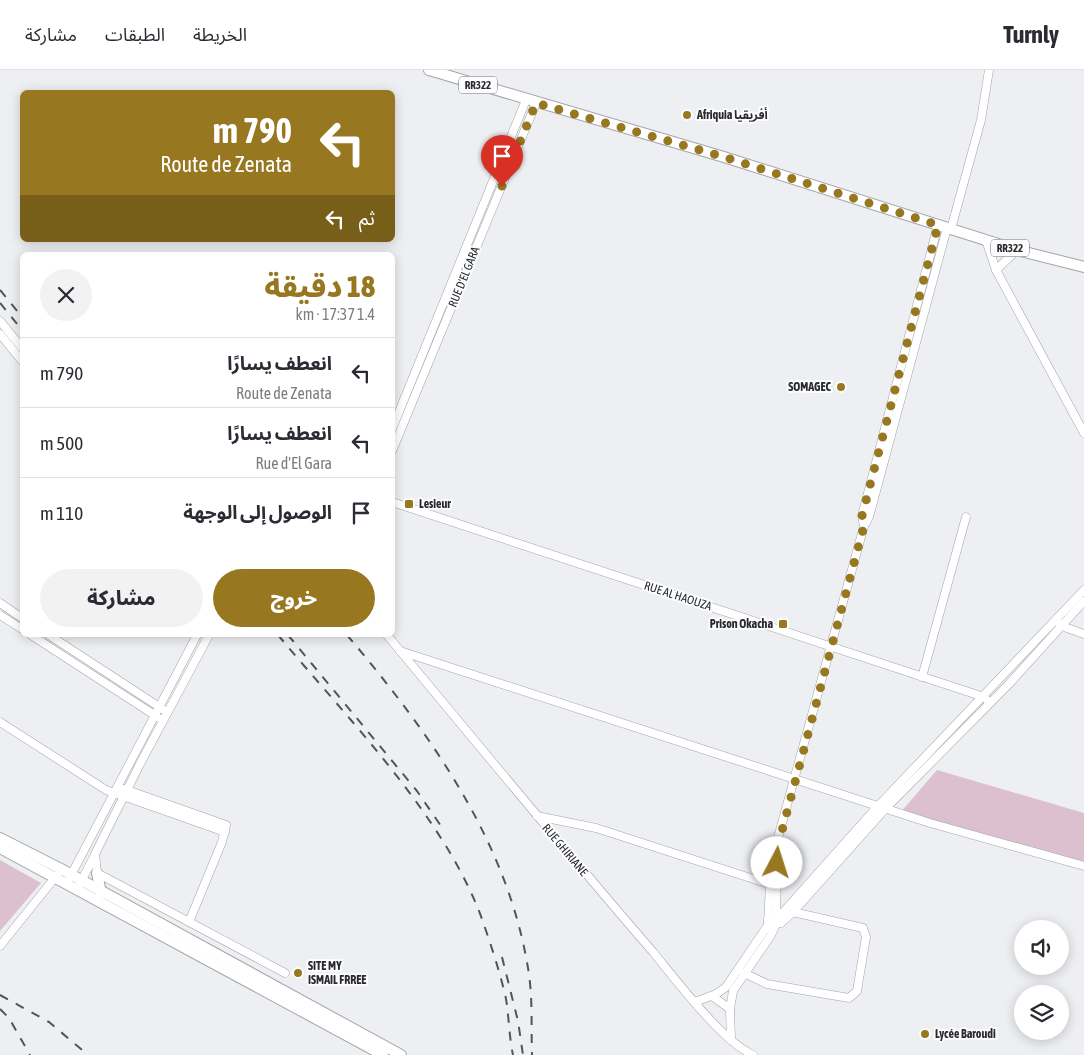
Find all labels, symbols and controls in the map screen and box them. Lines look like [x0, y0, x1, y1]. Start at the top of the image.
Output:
text: Turnly [1003, 21, 1059, 48]
text: مشاركة [25, 24, 77, 45]
text: الطبقات [105, 24, 165, 45]
text: الخريطة [193, 24, 247, 45]
road number: RR322 [459, 76, 497, 94]
place label: Afriquia أفريقيا [696, 107, 768, 122]
marker: Afriquia أفريقيا [681, 109, 693, 121]
text: 790 m [213, 110, 292, 150]
icon: left [310, 110, 375, 175]
pin [481, 135, 523, 186]
icon: arrive [488, 142, 516, 170]
text: Route de Zenata [160, 151, 292, 177]
icon: left [321, 205, 349, 233]
text: ثم [359, 207, 375, 229]
road number: RR322 [991, 240, 1029, 257]
street label: RUE D'EL GARA [446, 245, 483, 309]
button: close [40, 269, 92, 321]
text: 18 دقيقة [264, 269, 375, 303]
text: 1.4 km · 17:37 [296, 305, 375, 323]
text: انعطف يسارًا [227, 352, 332, 374]
icon: left [347, 359, 375, 387]
text: 790 m [40, 362, 83, 384]
place label: SOMAGEC [788, 380, 832, 394]
marker: SOMAGEC [835, 381, 847, 393]
text: Route de Zenata [236, 384, 332, 402]
text: انعطف يسارًا [227, 422, 332, 444]
icon: left [347, 429, 375, 457]
text: 500 m [40, 432, 83, 454]
text: Rue d'El Gara [256, 454, 332, 472]
place label: Lesieur [419, 497, 451, 511]
marker: Lesieur [403, 498, 415, 510]
icon: arrive [347, 499, 375, 527]
text: الوصول إلى الوجهة [183, 501, 332, 523]
text: 110 m [40, 502, 83, 524]
button: مشاركة [40, 569, 203, 627]
button: خروج [213, 569, 375, 627]
street label: RUE AL HAOUZA [642, 578, 714, 614]
place label: Prison Okacha [710, 617, 773, 631]
marker: Prison Okacha [777, 618, 789, 630]
street label: RUE GHIRIANE [539, 821, 591, 879]
position arrow [750, 836, 802, 888]
map controls [1014, 920, 1069, 1040]
button: sound [1014, 920, 1069, 975]
place label: SITE MY ISMAIL FRREE [308, 959, 366, 987]
marker: SITE MY ISMAIL FRREE [292, 967, 304, 979]
button: layers [1014, 985, 1069, 1040]
place label: Lycée Baroudi [935, 1027, 996, 1041]
marker: Lycée Baroudi [919, 1028, 931, 1040]

